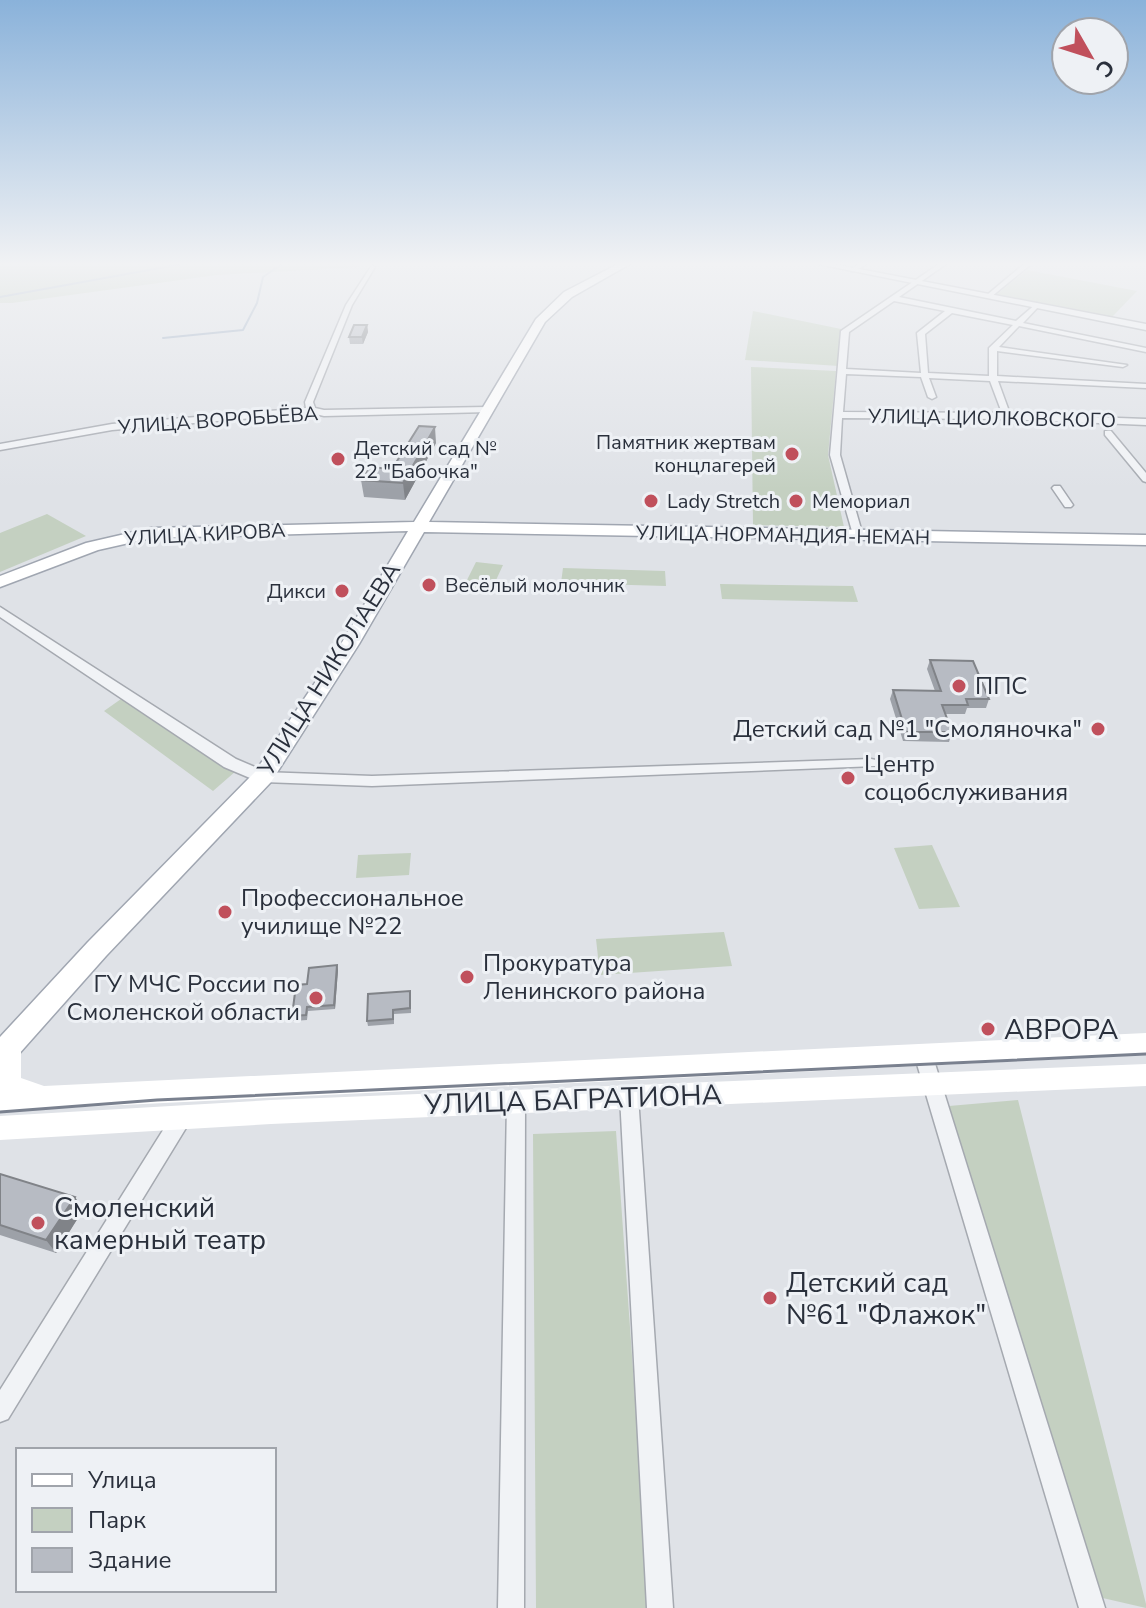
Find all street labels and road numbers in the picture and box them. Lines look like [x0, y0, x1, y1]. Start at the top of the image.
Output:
street label: УЛИЦА ВОРОБЬЁВА [116, 400, 319, 441]
street label: УЛИЦА ЦИОЛКОВСКОГО [867, 403, 1116, 434]
street label: УЛИЦА КИРОВА [123, 517, 287, 552]
street label: УЛИЦА НОРМАНДИЯ-НЕМАН [635, 519, 930, 552]
street label: УЛИЦА НИКОЛАЕВА [250, 556, 408, 783]
street label: УЛИЦА БАГРАТИОНА [423, 1076, 723, 1124]

